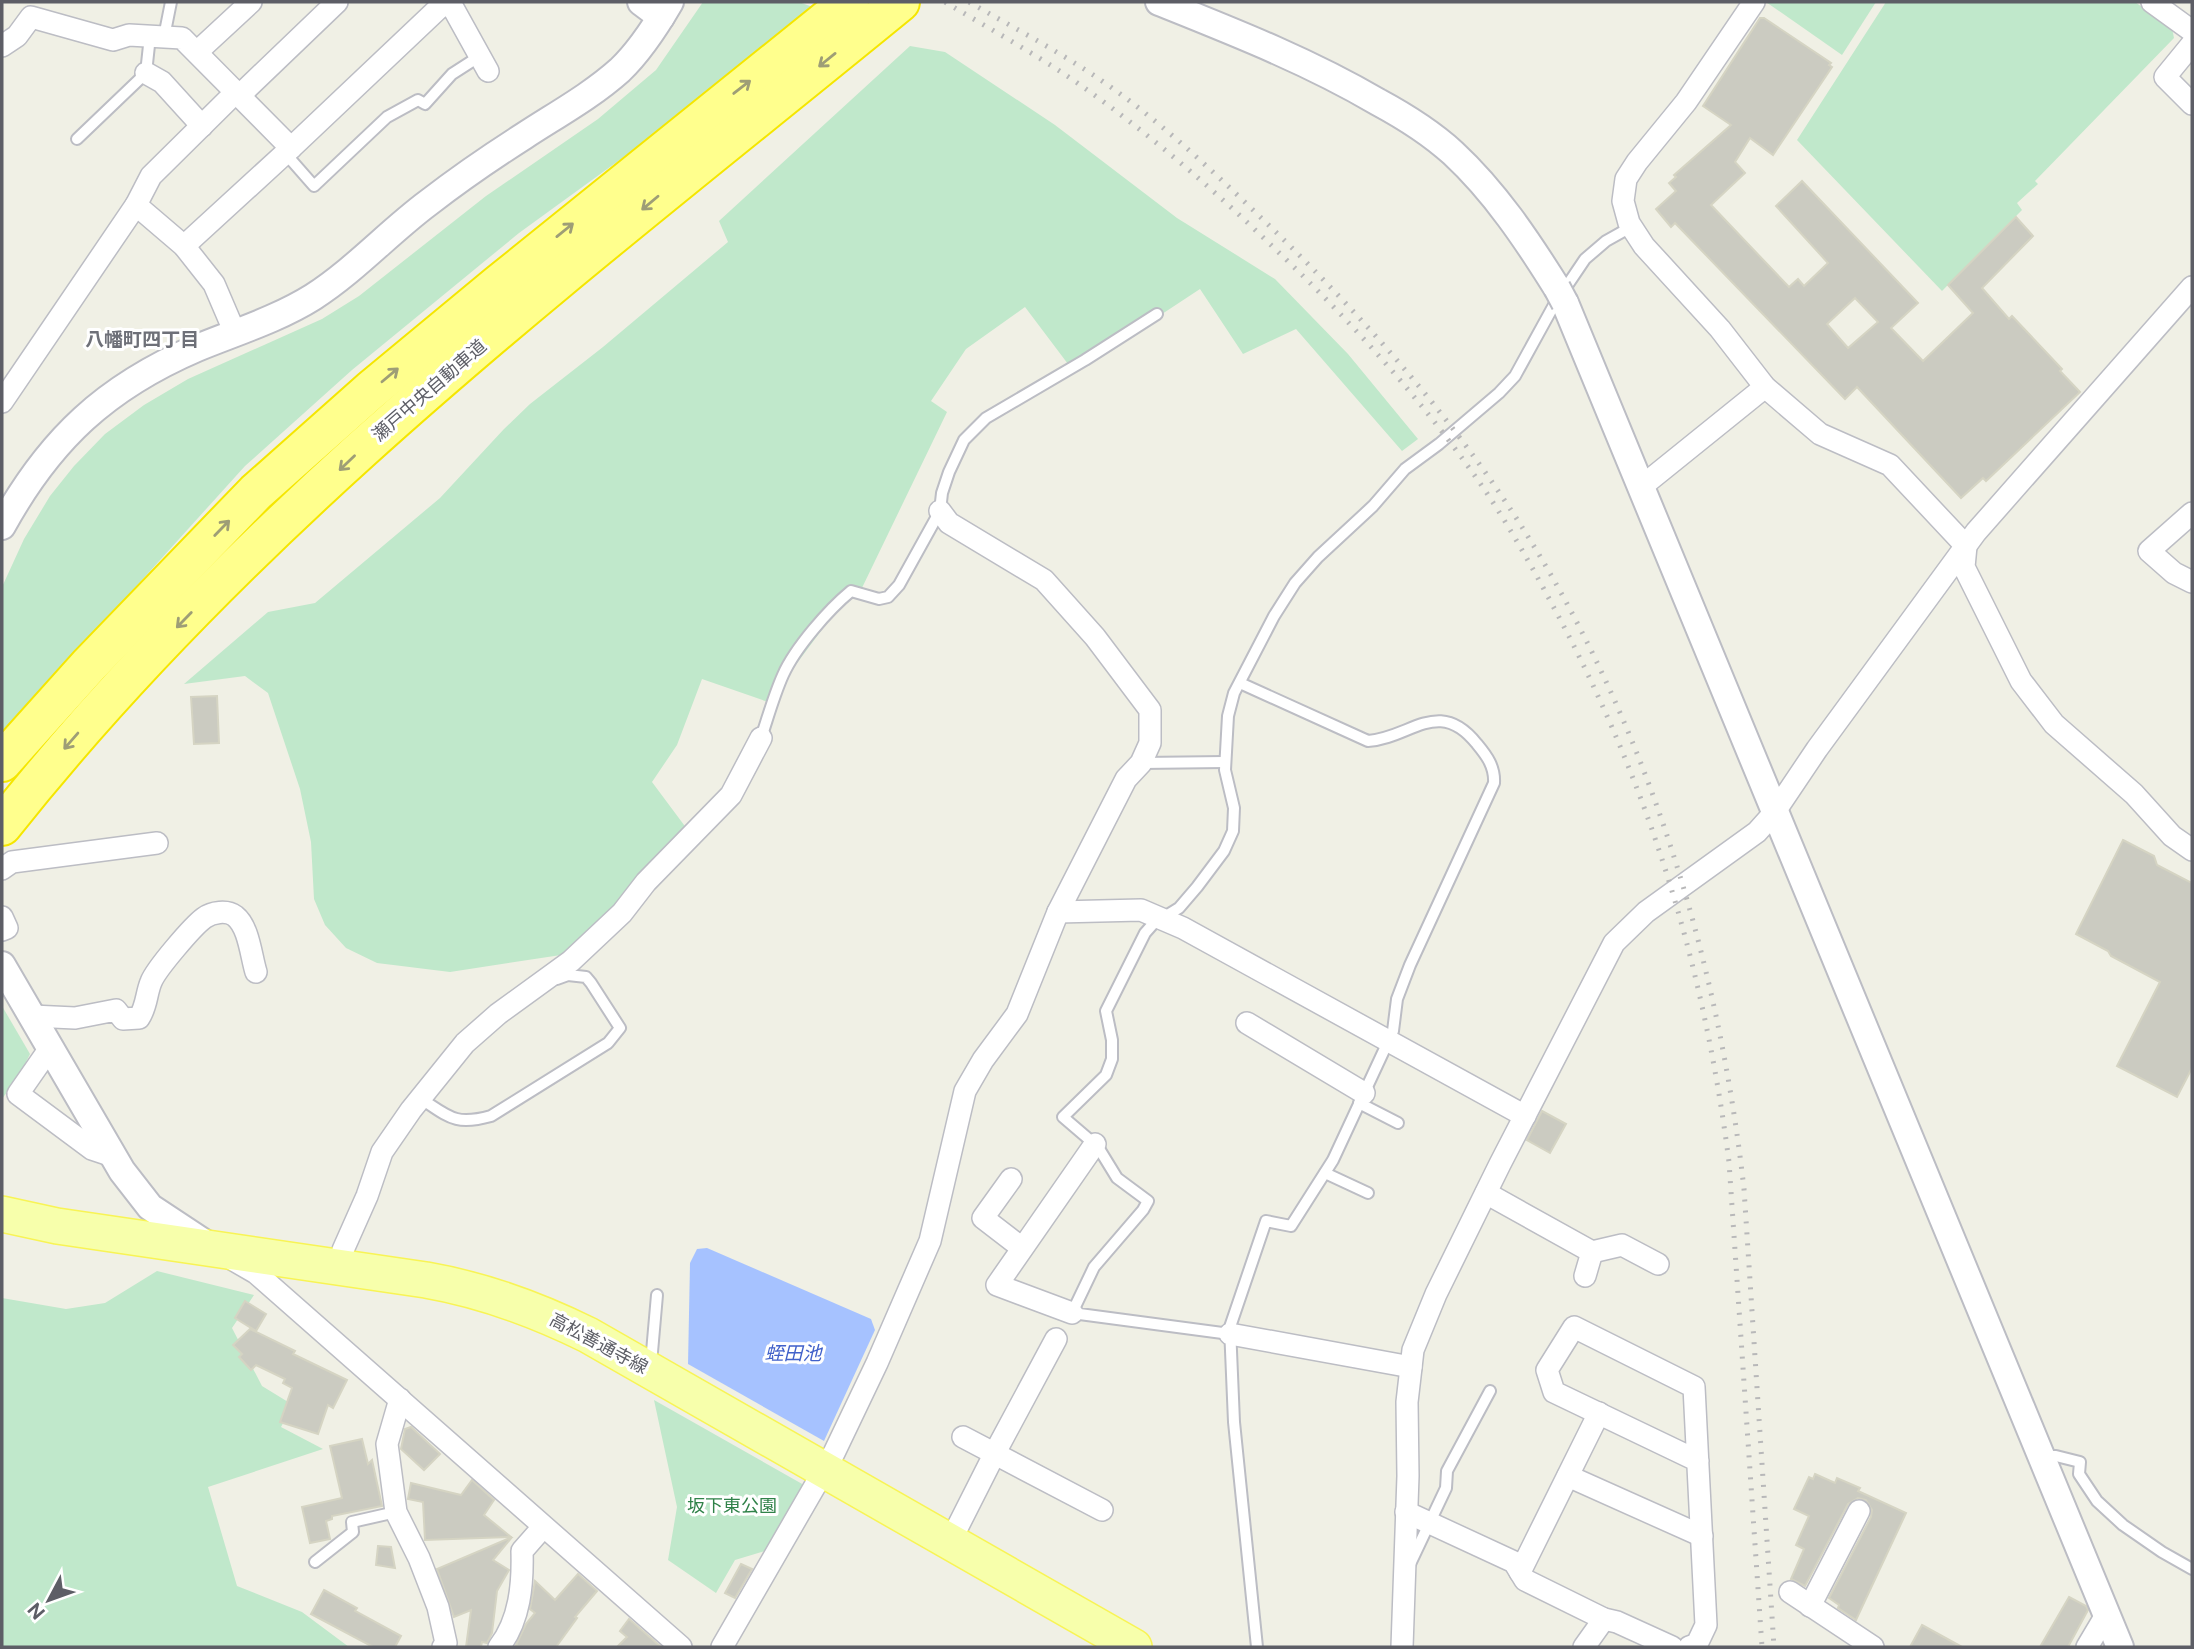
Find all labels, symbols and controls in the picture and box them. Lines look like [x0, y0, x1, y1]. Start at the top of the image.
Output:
one-way arrow [819, 53, 837, 68]
one-way arrow [732, 79, 751, 94]
one-way arrow [642, 195, 660, 211]
one-way arrow [556, 222, 574, 237]
district label: 八幡町四丁目 [85, 328, 199, 350]
street label: 瀬戸中央自動車道 [368, 335, 490, 445]
one-way arrow [380, 367, 398, 382]
one-way arrow [339, 454, 356, 471]
one-way arrow [213, 520, 230, 537]
one-way arrow [175, 612, 192, 629]
one-way arrow [63, 732, 80, 749]
street label: 高松善通寺線 [546, 1308, 652, 1378]
water label: 蛭田池 [764, 1342, 823, 1364]
park label: 坂下東公園 [687, 1495, 777, 1516]
north arrow [14, 1565, 84, 1635]
text: N [23, 1598, 49, 1624]

